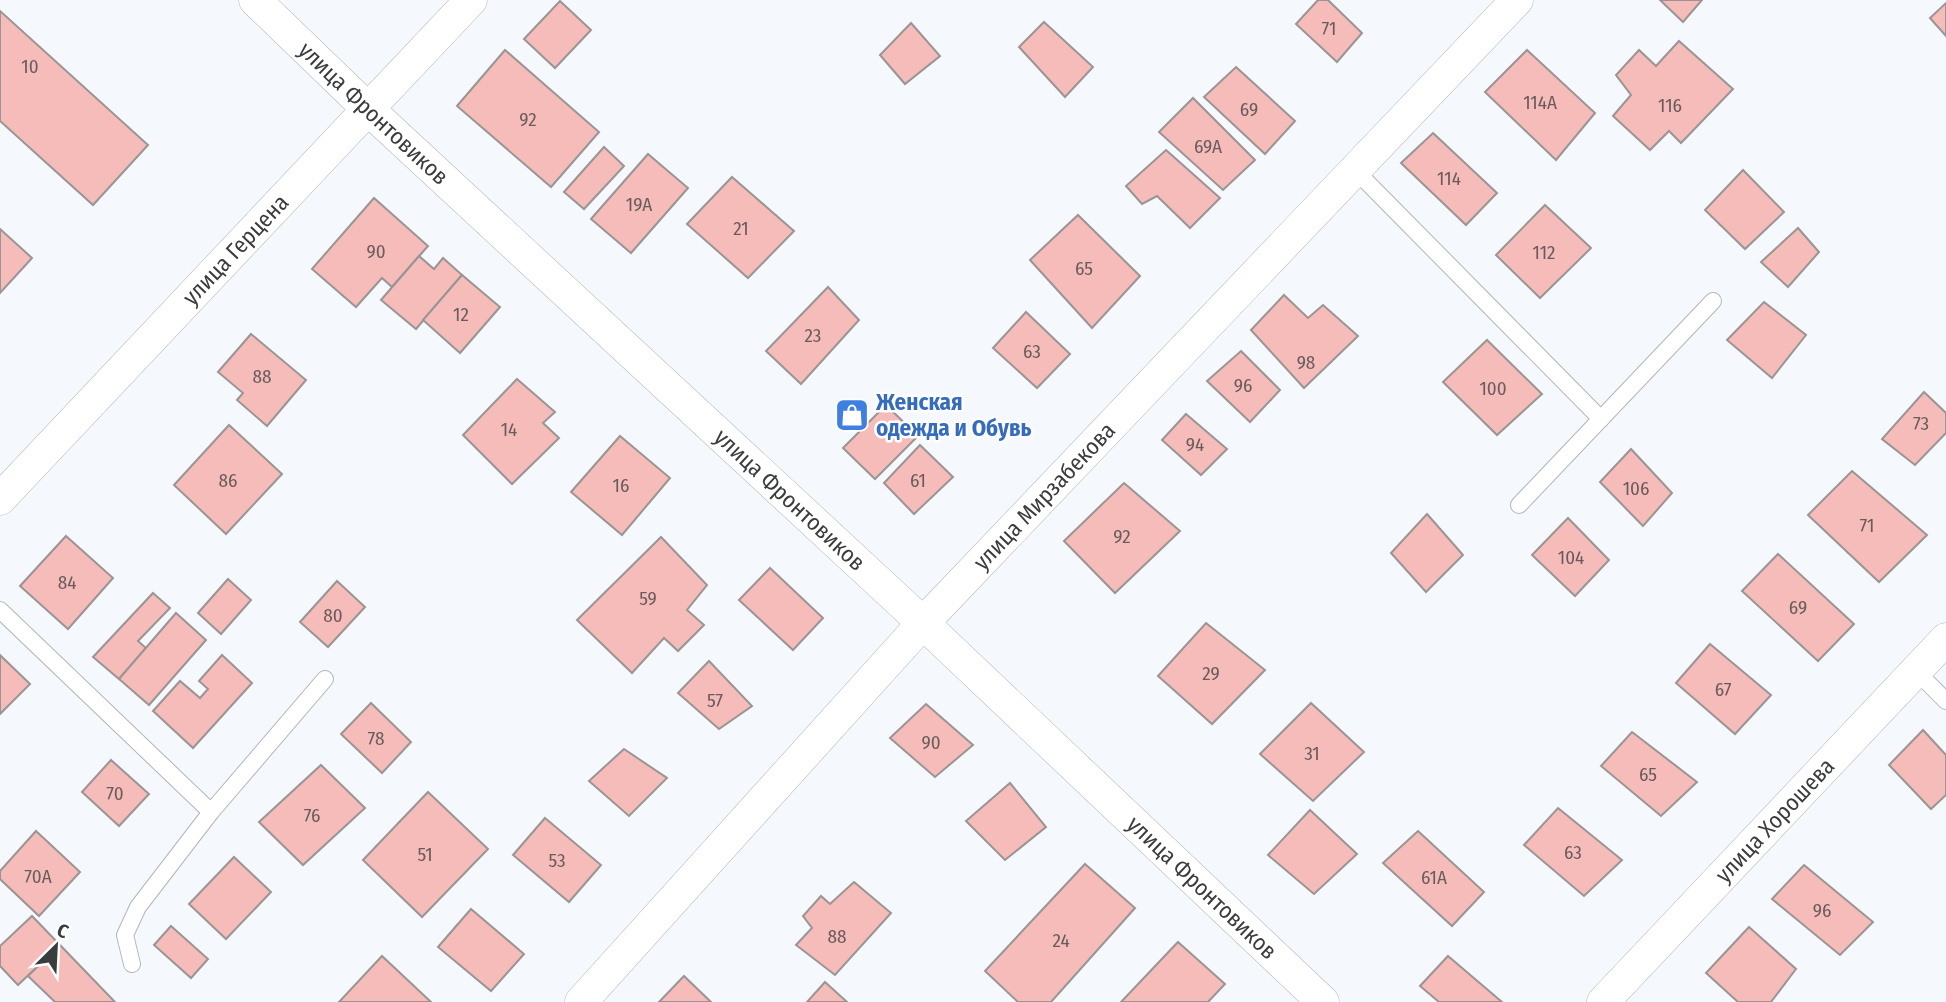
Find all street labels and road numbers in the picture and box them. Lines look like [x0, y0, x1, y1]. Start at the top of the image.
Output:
street label: улица Фронтовиков [293, 36, 454, 191]
street label: улица Герцена [177, 188, 294, 311]
street label: улица Мирзабекова [967, 416, 1121, 576]
street label: улица Фронтовиков [709, 423, 871, 576]
street label: улица Хорошева [1709, 752, 1840, 888]
street label: улица Фронтовиков [1121, 810, 1283, 965]

